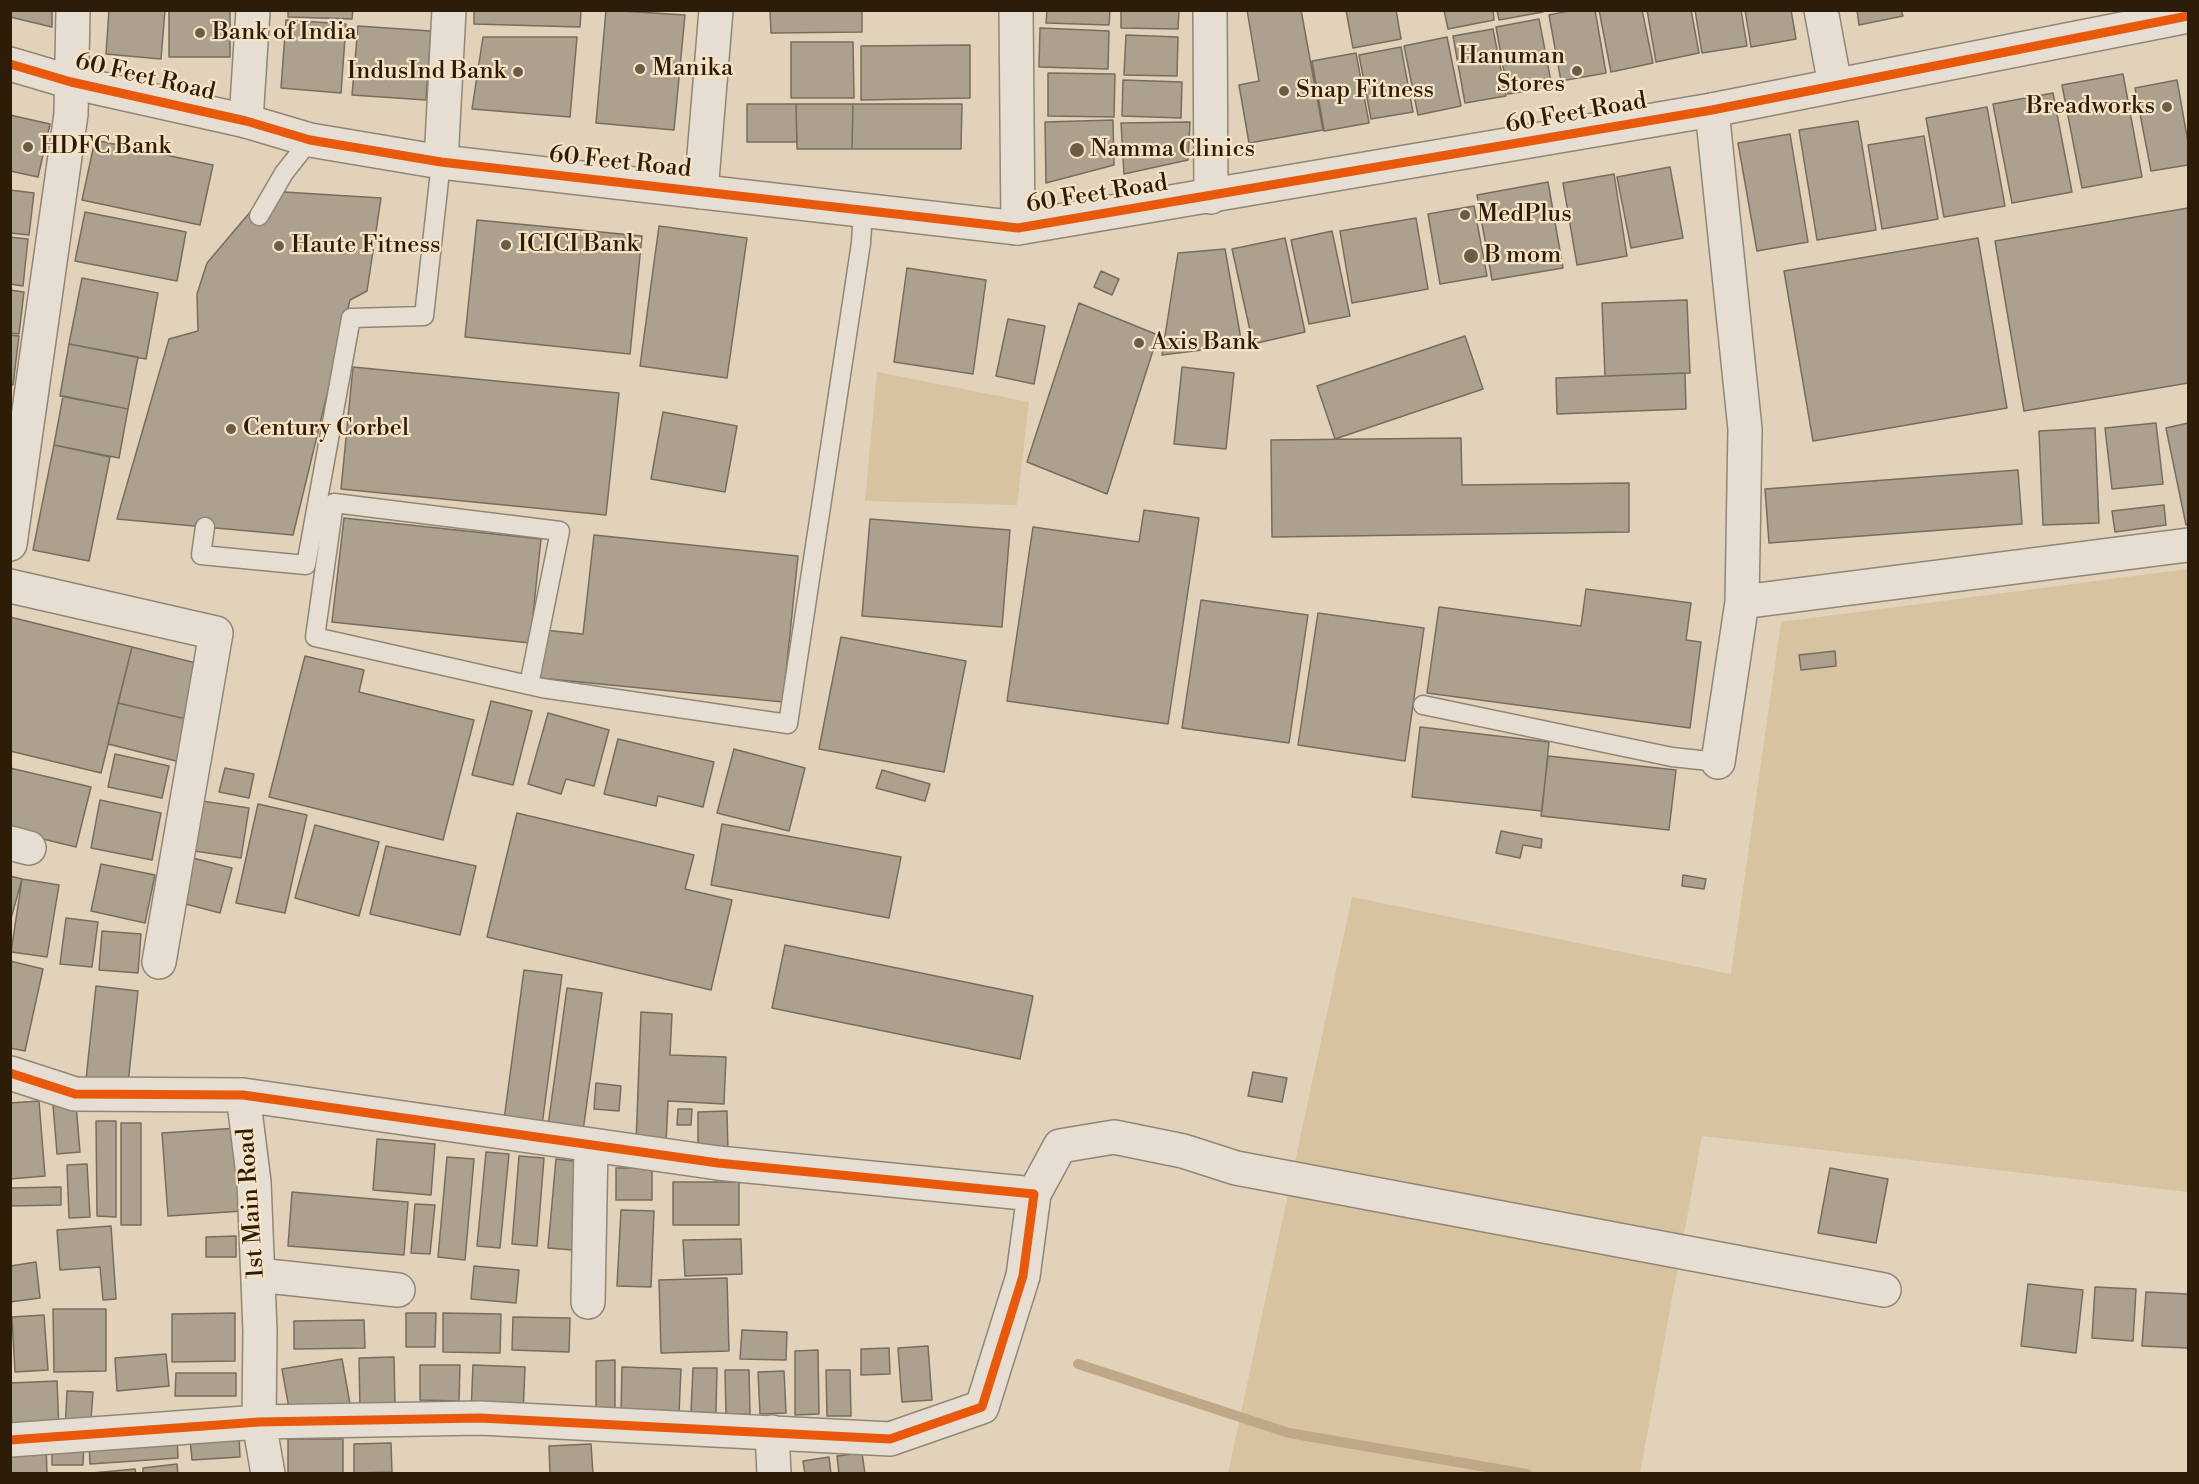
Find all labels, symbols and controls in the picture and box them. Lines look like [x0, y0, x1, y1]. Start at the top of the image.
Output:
place label: Bank of India [212, 19, 357, 47]
marker: Bank of India [193, 26, 207, 40]
place label: Hanuman Stores [1458, 43, 1565, 99]
street label: 60 Feet Road [72, 48, 218, 108]
place label: Manika [652, 55, 733, 83]
place label: IndusInd Bank [347, 58, 506, 86]
marker: Manika [633, 62, 647, 76]
marker: Hanuman Stores [1570, 64, 1584, 78]
marker: IndusInd Bank [511, 65, 525, 79]
place label: Snap Fitness [1296, 77, 1434, 105]
marker: Snap Fitness [1277, 84, 1291, 98]
street label: 60 Feet Road [1503, 87, 1649, 141]
place label: Breadworks [2026, 93, 2155, 121]
marker: Breadworks [2160, 100, 2174, 114]
place label: HDFC Bank [40, 133, 171, 161]
place label: Namma Clinics [1090, 136, 1255, 164]
marker: HDFC Bank [21, 140, 35, 154]
street label: 60 Feet Road [547, 141, 693, 185]
marker: Namma Clinics [1068, 141, 1086, 159]
street label: 60 Feet Road [1024, 170, 1170, 220]
place label: MedPlus [1477, 201, 1572, 229]
marker: MedPlus [1458, 208, 1472, 222]
place label: ICICI Bank [518, 231, 639, 259]
place label: Haute Fitness [291, 232, 440, 260]
marker: ICICI Bank [499, 238, 513, 252]
marker: Haute Fitness [272, 239, 286, 253]
place label: B mom [1484, 242, 1561, 270]
marker: B mom [1462, 247, 1480, 265]
place label: Axis Bank [1151, 329, 1259, 357]
marker: Axis Bank [1132, 336, 1146, 350]
place label: Century Corbel [243, 415, 409, 443]
marker: Century Corbel [224, 422, 238, 436]
street label: 1st Main Road [232, 1127, 272, 1279]

